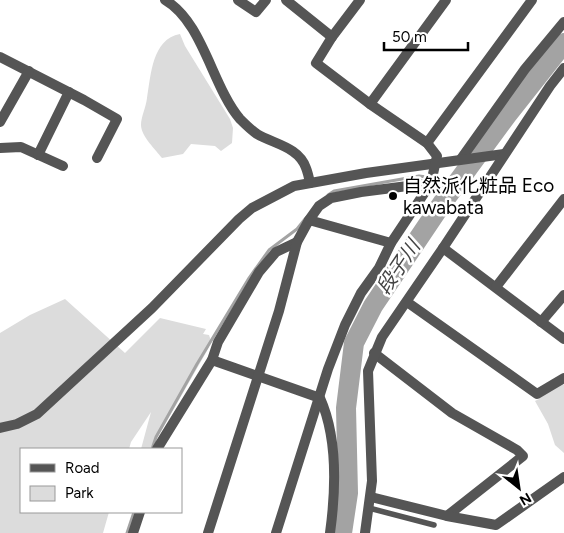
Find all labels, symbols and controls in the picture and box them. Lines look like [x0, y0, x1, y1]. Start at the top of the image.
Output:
scale bar [384, 20, 468, 52]
text: 50 m [392, 28, 427, 46]
place label: 自然派化粧品 Eco kawabata [403, 174, 554, 219]
marker: 自然派化粧品 Eco kawabata [387, 190, 399, 202]
water label: 段子川 [371, 234, 426, 299]
legend [20, 448, 182, 513]
text: Road [65, 459, 100, 477]
north arrow [494, 463, 544, 513]
text: Park [65, 484, 94, 502]
text: N [516, 489, 534, 509]

